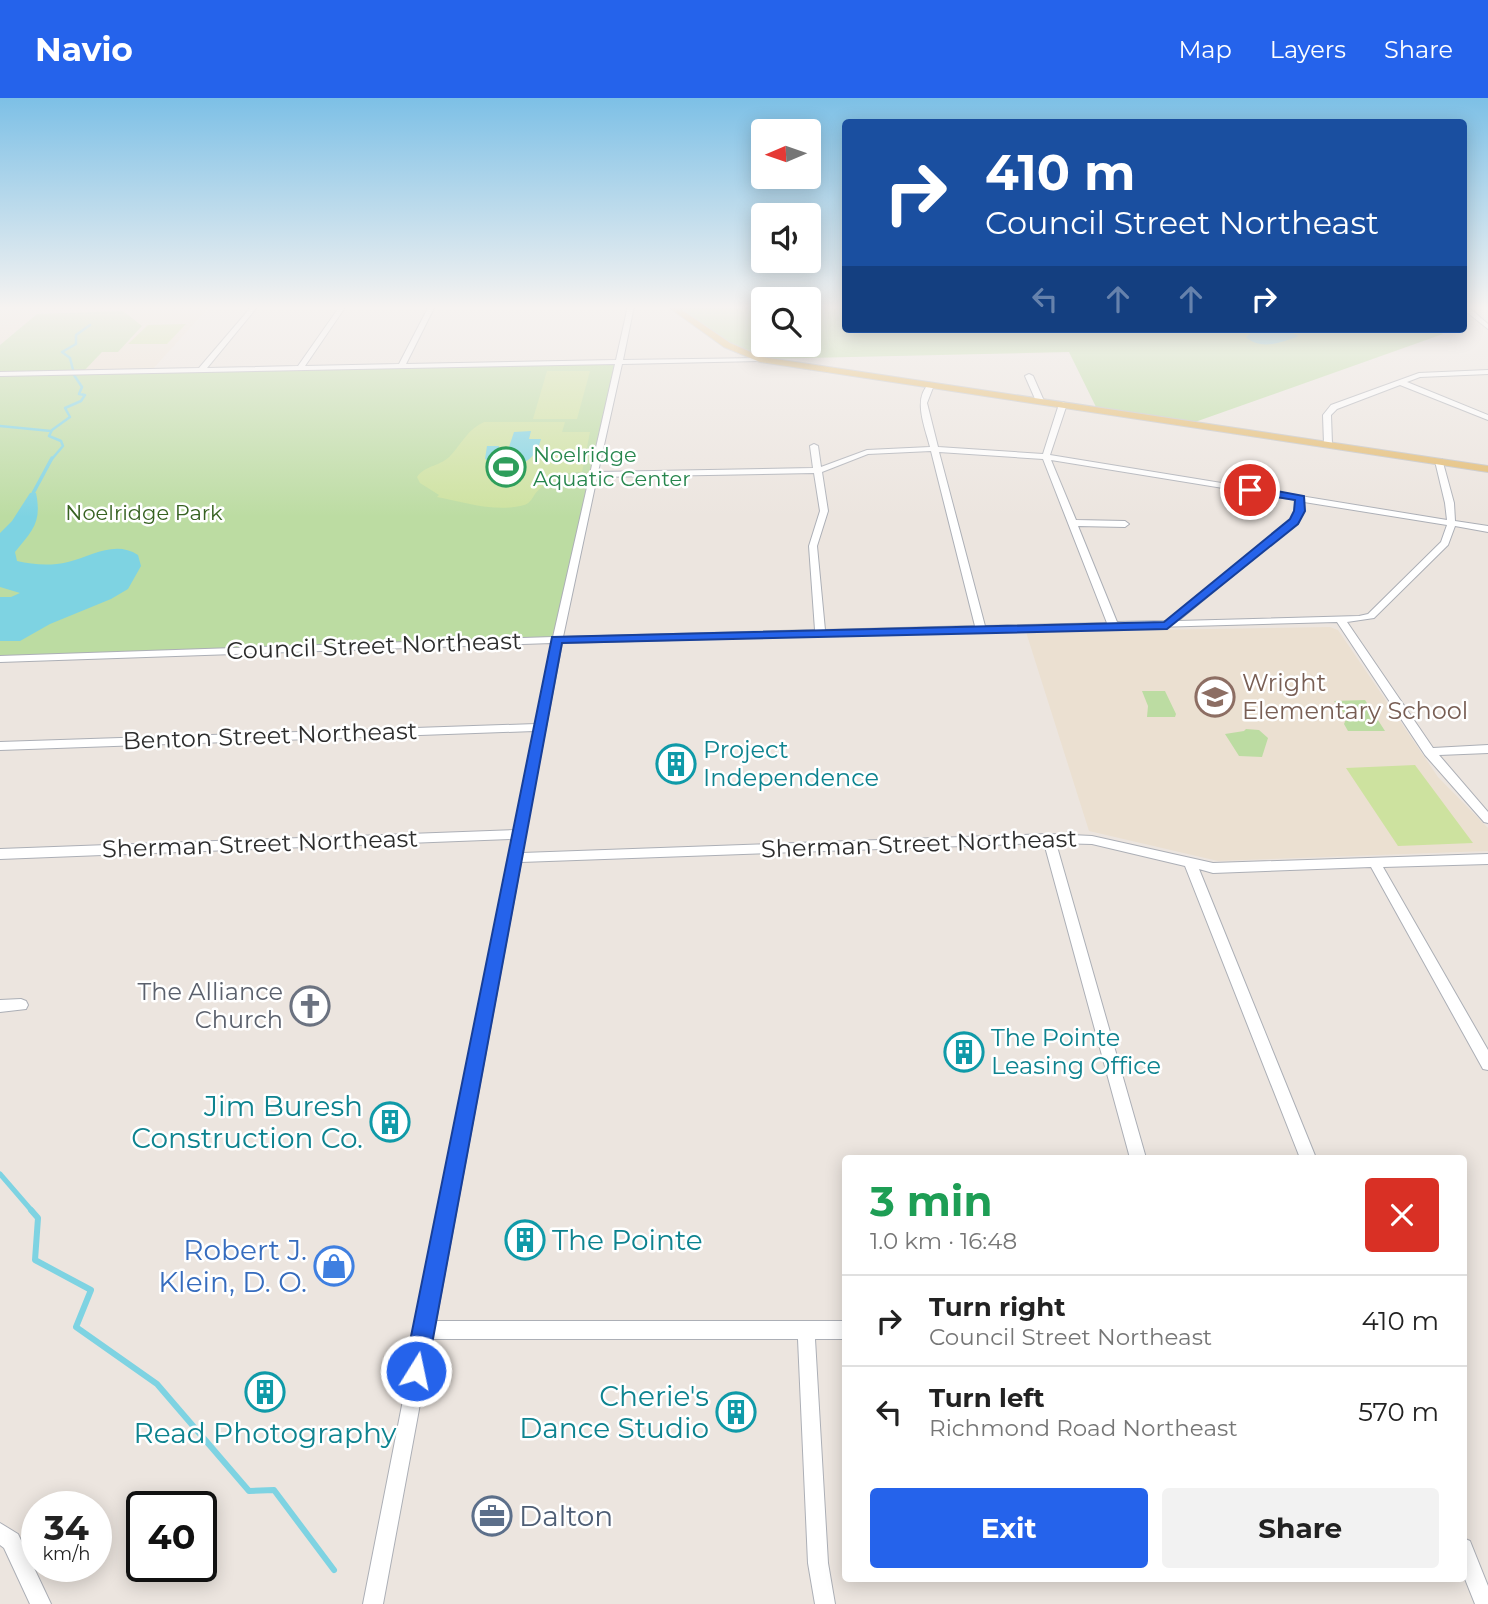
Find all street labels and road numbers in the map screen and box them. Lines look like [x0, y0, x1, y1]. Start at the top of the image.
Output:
street label: Council Street Northeast [226, 626, 522, 665]
street label: Benton Street Northeast [122, 716, 418, 755]
street label: Sherman Street Northeast [101, 823, 419, 864]
street label: Sherman Street Northeast [760, 823, 1078, 864]

